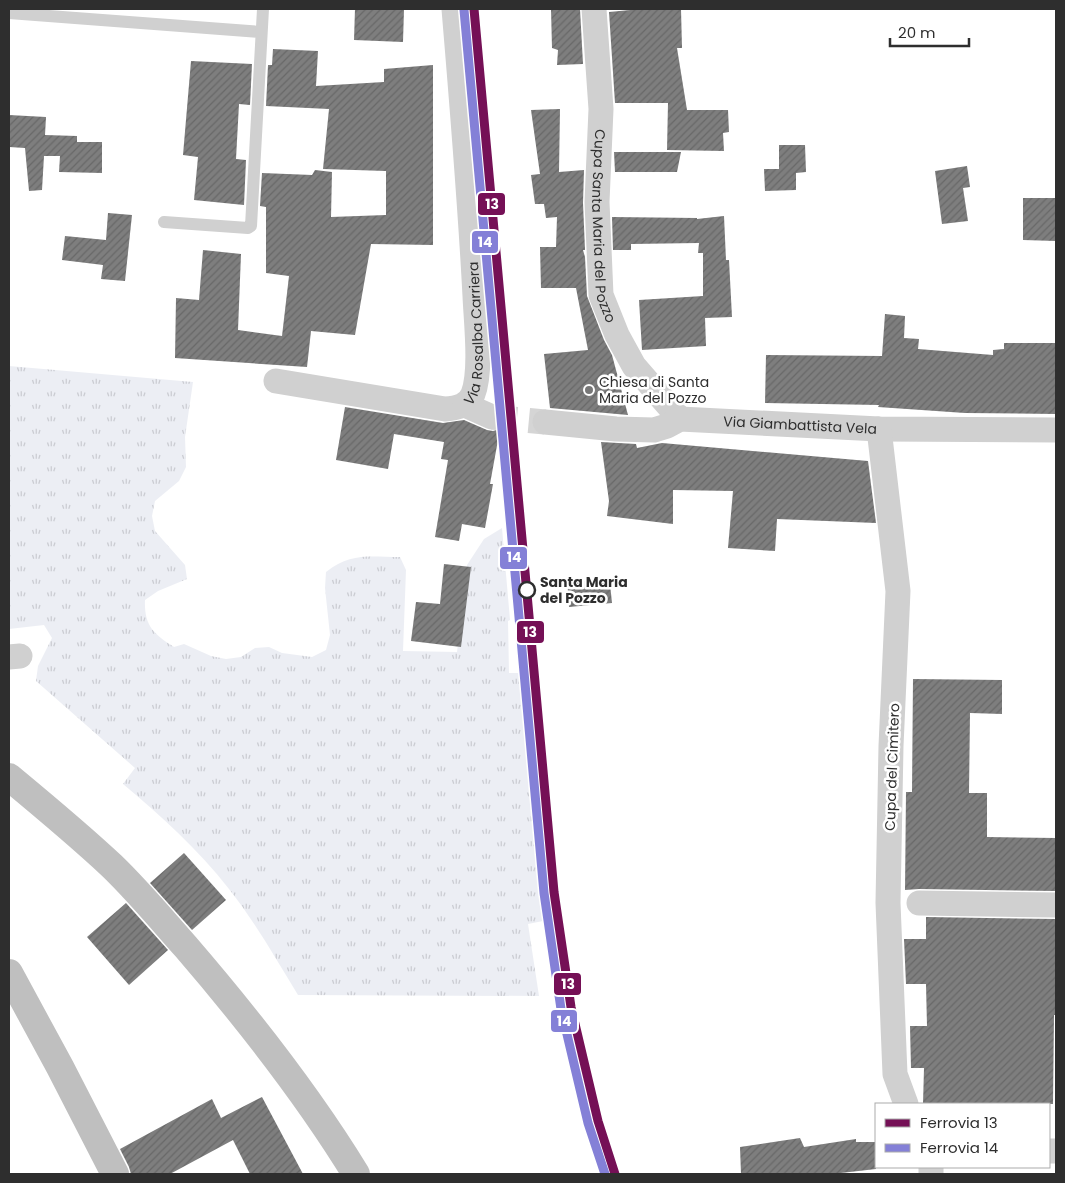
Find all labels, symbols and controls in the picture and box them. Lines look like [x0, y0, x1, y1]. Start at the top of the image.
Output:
scale bar [890, 15, 969, 47]
text: 20 m [898, 22, 936, 43]
street label: Cupa Santa Maria del Pozzo [587, 129, 621, 326]
line badge: 13 [477, 192, 506, 216]
text: 13 [485, 194, 499, 214]
line badge: 14 [471, 230, 499, 254]
text: 14 [478, 232, 492, 252]
street label: Via Rosalba Carriera [459, 261, 488, 409]
place label: Chiesa di Santa Maria del Pozzo [599, 372, 709, 408]
marker: Chiesa di Santa Maria del Pozzo [583, 384, 595, 396]
street label: Via Giambattista Vela [723, 411, 877, 439]
line badge: 14 [499, 546, 528, 570]
text: 14 [507, 547, 521, 567]
place label: Santa Maria del Pozzo [540, 572, 628, 608]
marker: Santa Maria del Pozzo [518, 581, 536, 599]
line badge: 13 [516, 620, 545, 644]
text: 13 [523, 622, 537, 642]
street label: Cupa del Cimitero [880, 703, 904, 831]
line badge: 13 [553, 972, 582, 996]
text: 13 [561, 974, 575, 994]
line badge: 14 [550, 1009, 578, 1033]
text: 14 [557, 1011, 571, 1031]
legend [875, 1103, 1050, 1168]
text: Ferrovia 13 [920, 1112, 998, 1133]
text: Ferrovia 14 [920, 1137, 998, 1158]

